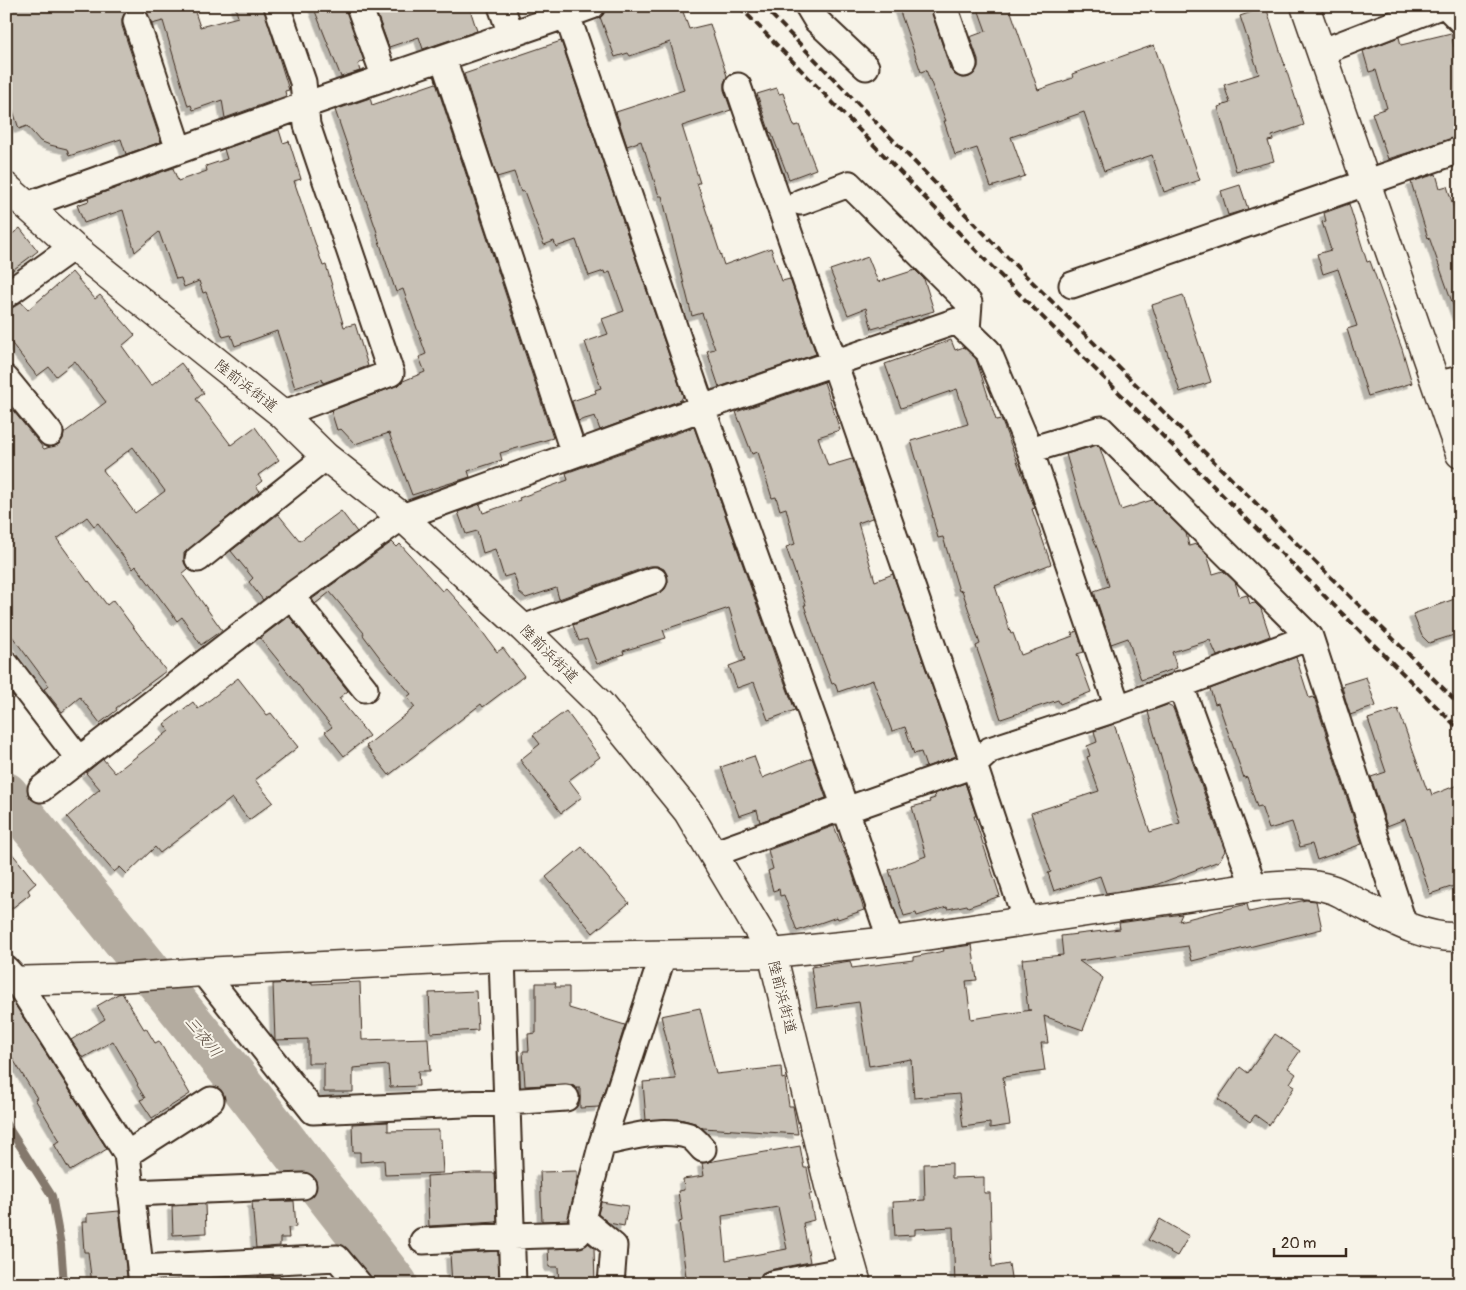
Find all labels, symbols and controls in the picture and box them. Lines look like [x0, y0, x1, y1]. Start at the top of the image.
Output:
street label: 陸前浜街道 [211, 355, 281, 417]
street label: 陸前浜街道 [516, 621, 582, 687]
street label: 陸前浜街道 [764, 958, 800, 1036]
water label: 三夜川 [180, 1012, 226, 1062]
scale bar [1274, 1225, 1346, 1257]
text: 20 m [1281, 1234, 1316, 1253]

